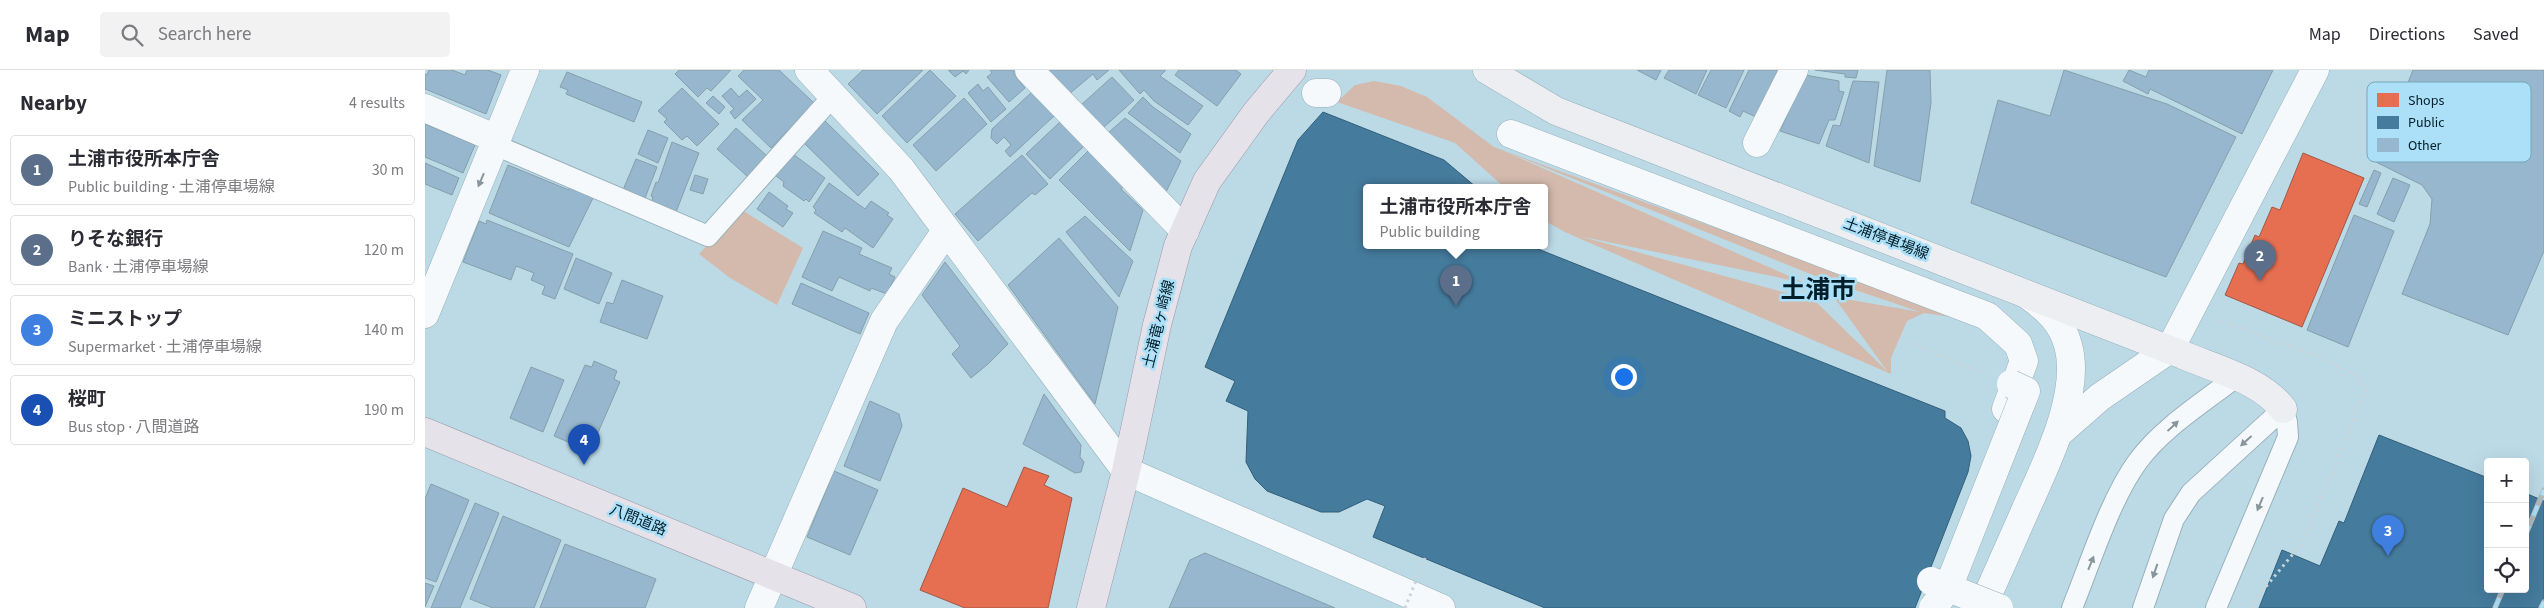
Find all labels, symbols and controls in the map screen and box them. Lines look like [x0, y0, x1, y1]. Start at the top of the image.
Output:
search box [100, 12, 450, 57]
text: Map [25, 17, 70, 52]
icon: search [118, 21, 146, 49]
text: Search here [158, 21, 251, 48]
text: Map [2309, 22, 2341, 47]
text: Directions [2369, 22, 2445, 47]
text: Saved [2473, 22, 2519, 47]
legend [2367, 82, 2531, 162]
text: Nearby [20, 88, 87, 118]
text: Shops [2408, 91, 2444, 111]
text: 4 results [349, 92, 405, 114]
text: Public [2408, 113, 2445, 133]
text: Other [2408, 136, 2442, 156]
text: 土浦市役所本庁舎 [68, 146, 220, 173]
text: 1 [33, 159, 41, 181]
text: 30 m [372, 159, 404, 181]
one-way arrow [476, 173, 484, 187]
text: Public building · 土浦停車場線 [68, 176, 275, 198]
popup [1363, 184, 1548, 249]
text: 土浦市役所本庁舎 [1379, 194, 1532, 221]
street label: 土浦停車場線 [1840, 213, 1932, 265]
text: Public building [1379, 221, 1480, 243]
text: りそな銀行 [68, 226, 163, 253]
text: 2 [33, 239, 41, 261]
text: 120 m [364, 239, 404, 261]
pin: 2 [2244, 240, 2276, 281]
text: Bank · 土浦停車場線 [68, 256, 209, 278]
pin: 1 [1440, 265, 1472, 306]
district label: 土浦市 [1780, 272, 1856, 308]
street label: 土浦竜ヶ崎線 [1138, 278, 1180, 370]
text: ミニストップ [68, 306, 182, 333]
text: 3 [33, 319, 41, 341]
text: 140 m [364, 319, 404, 341]
text: Supermarket · 土浦停車場線 [68, 336, 262, 358]
your location [1611, 364, 1637, 390]
text: 桜町 [68, 386, 106, 413]
text: 4 [33, 399, 41, 421]
text: 190 m [364, 399, 404, 421]
text: Bus stop · 八間道路 [68, 416, 200, 438]
one-way arrow [2167, 420, 2179, 432]
pin: 4 [568, 424, 600, 465]
one-way arrow [2241, 435, 2253, 447]
map controls [2484, 458, 2529, 593]
button: + [2484, 458, 2529, 503]
one-way arrow [2255, 497, 2263, 511]
street label: 八間道路 [606, 499, 670, 541]
button: − [2484, 503, 2529, 548]
pin: 3 [2372, 515, 2404, 556]
button: locate [2484, 548, 2529, 593]
one-way arrow [2087, 556, 2095, 570]
one-way arrow [2151, 564, 2159, 579]

